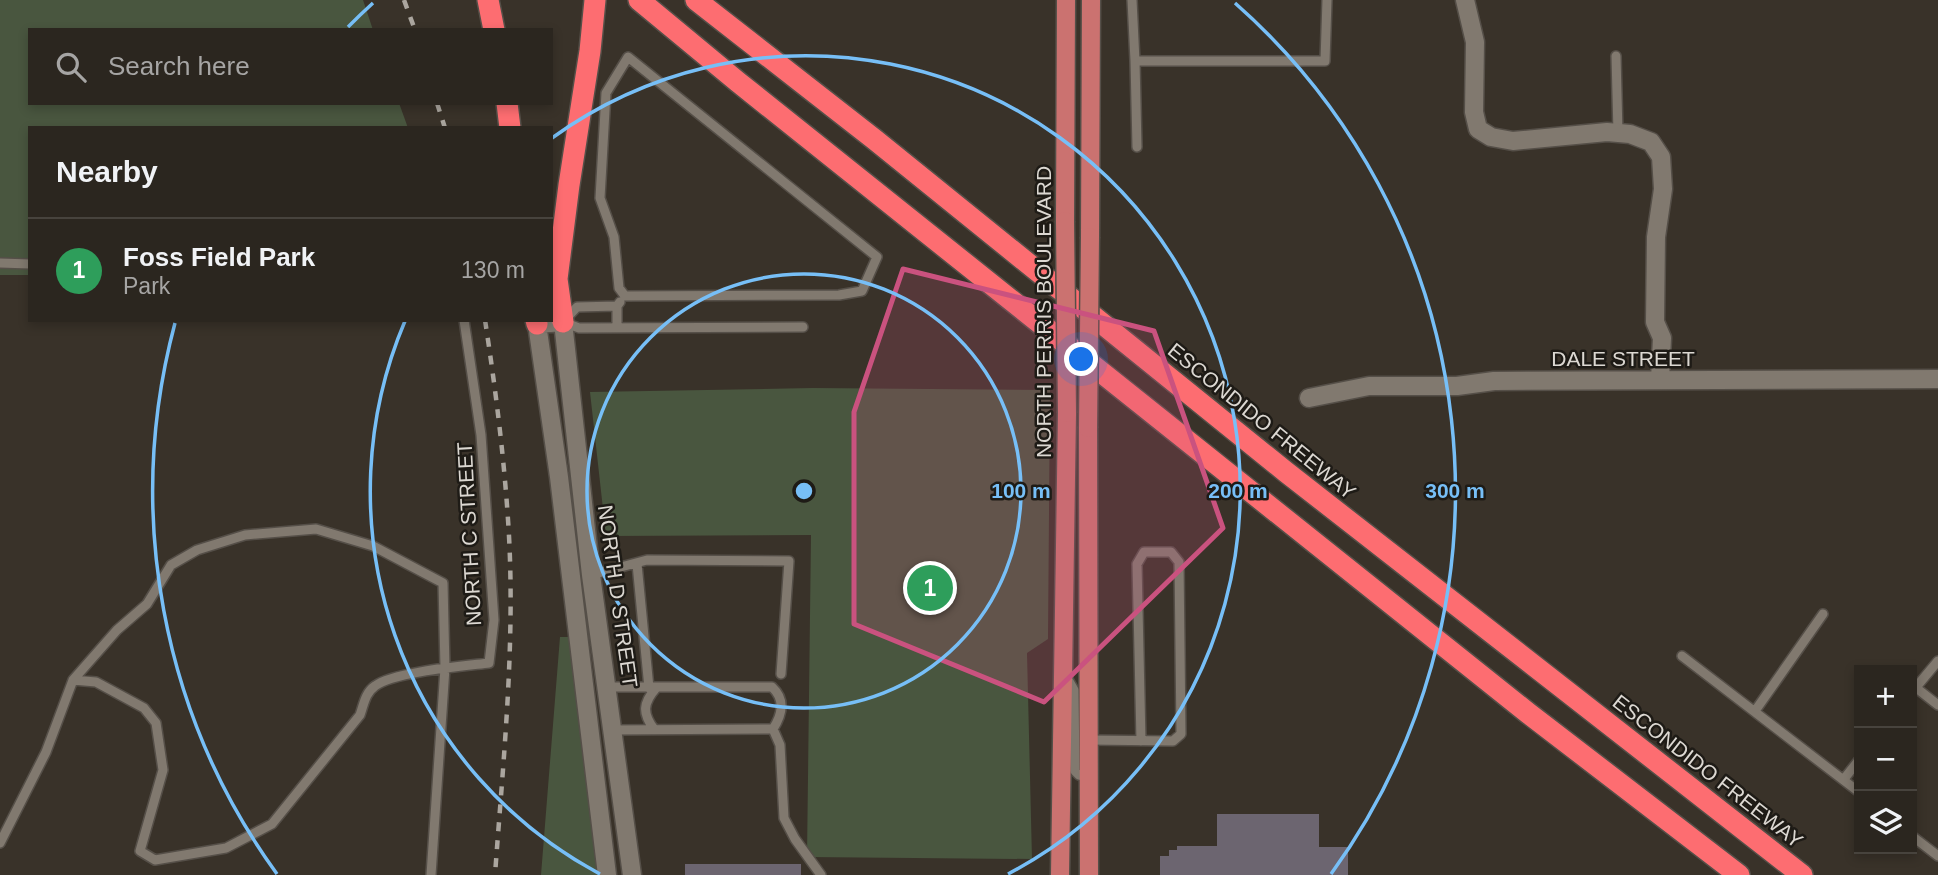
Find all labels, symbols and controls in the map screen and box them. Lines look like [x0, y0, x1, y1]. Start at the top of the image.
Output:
search box [28, 28, 553, 105]
icon: search [52, 48, 90, 86]
text: Search here [108, 51, 250, 81]
text: Nearby [56, 155, 158, 188]
street label: NORTH PERRIS BOULEVARD [1032, 166, 1055, 458]
text: Foss Field Park [123, 242, 315, 272]
text: 1 [73, 257, 85, 283]
text: 130 m [461, 257, 525, 283]
text: Park [123, 273, 170, 299]
street label: ESCONDIDO FREEWAY [1164, 338, 1360, 504]
your location [1064, 342, 1098, 376]
street label: DALE STREET [1551, 347, 1695, 370]
street label: NORTH C STREET [453, 441, 485, 626]
centre of rings [792, 479, 816, 503]
text: 100 m [991, 479, 1051, 502]
text: 200 m [1208, 479, 1268, 502]
text: 300 m [1425, 479, 1485, 502]
street label: NORTH D STREET [594, 503, 642, 689]
pin: 1 [907, 562, 953, 614]
map controls [1854, 665, 1917, 854]
button: + [1854, 665, 1917, 728]
street label: ESCONDIDO FREEWAY [1609, 690, 1807, 852]
button: − [1854, 728, 1917, 791]
button: layers [1854, 791, 1917, 854]

